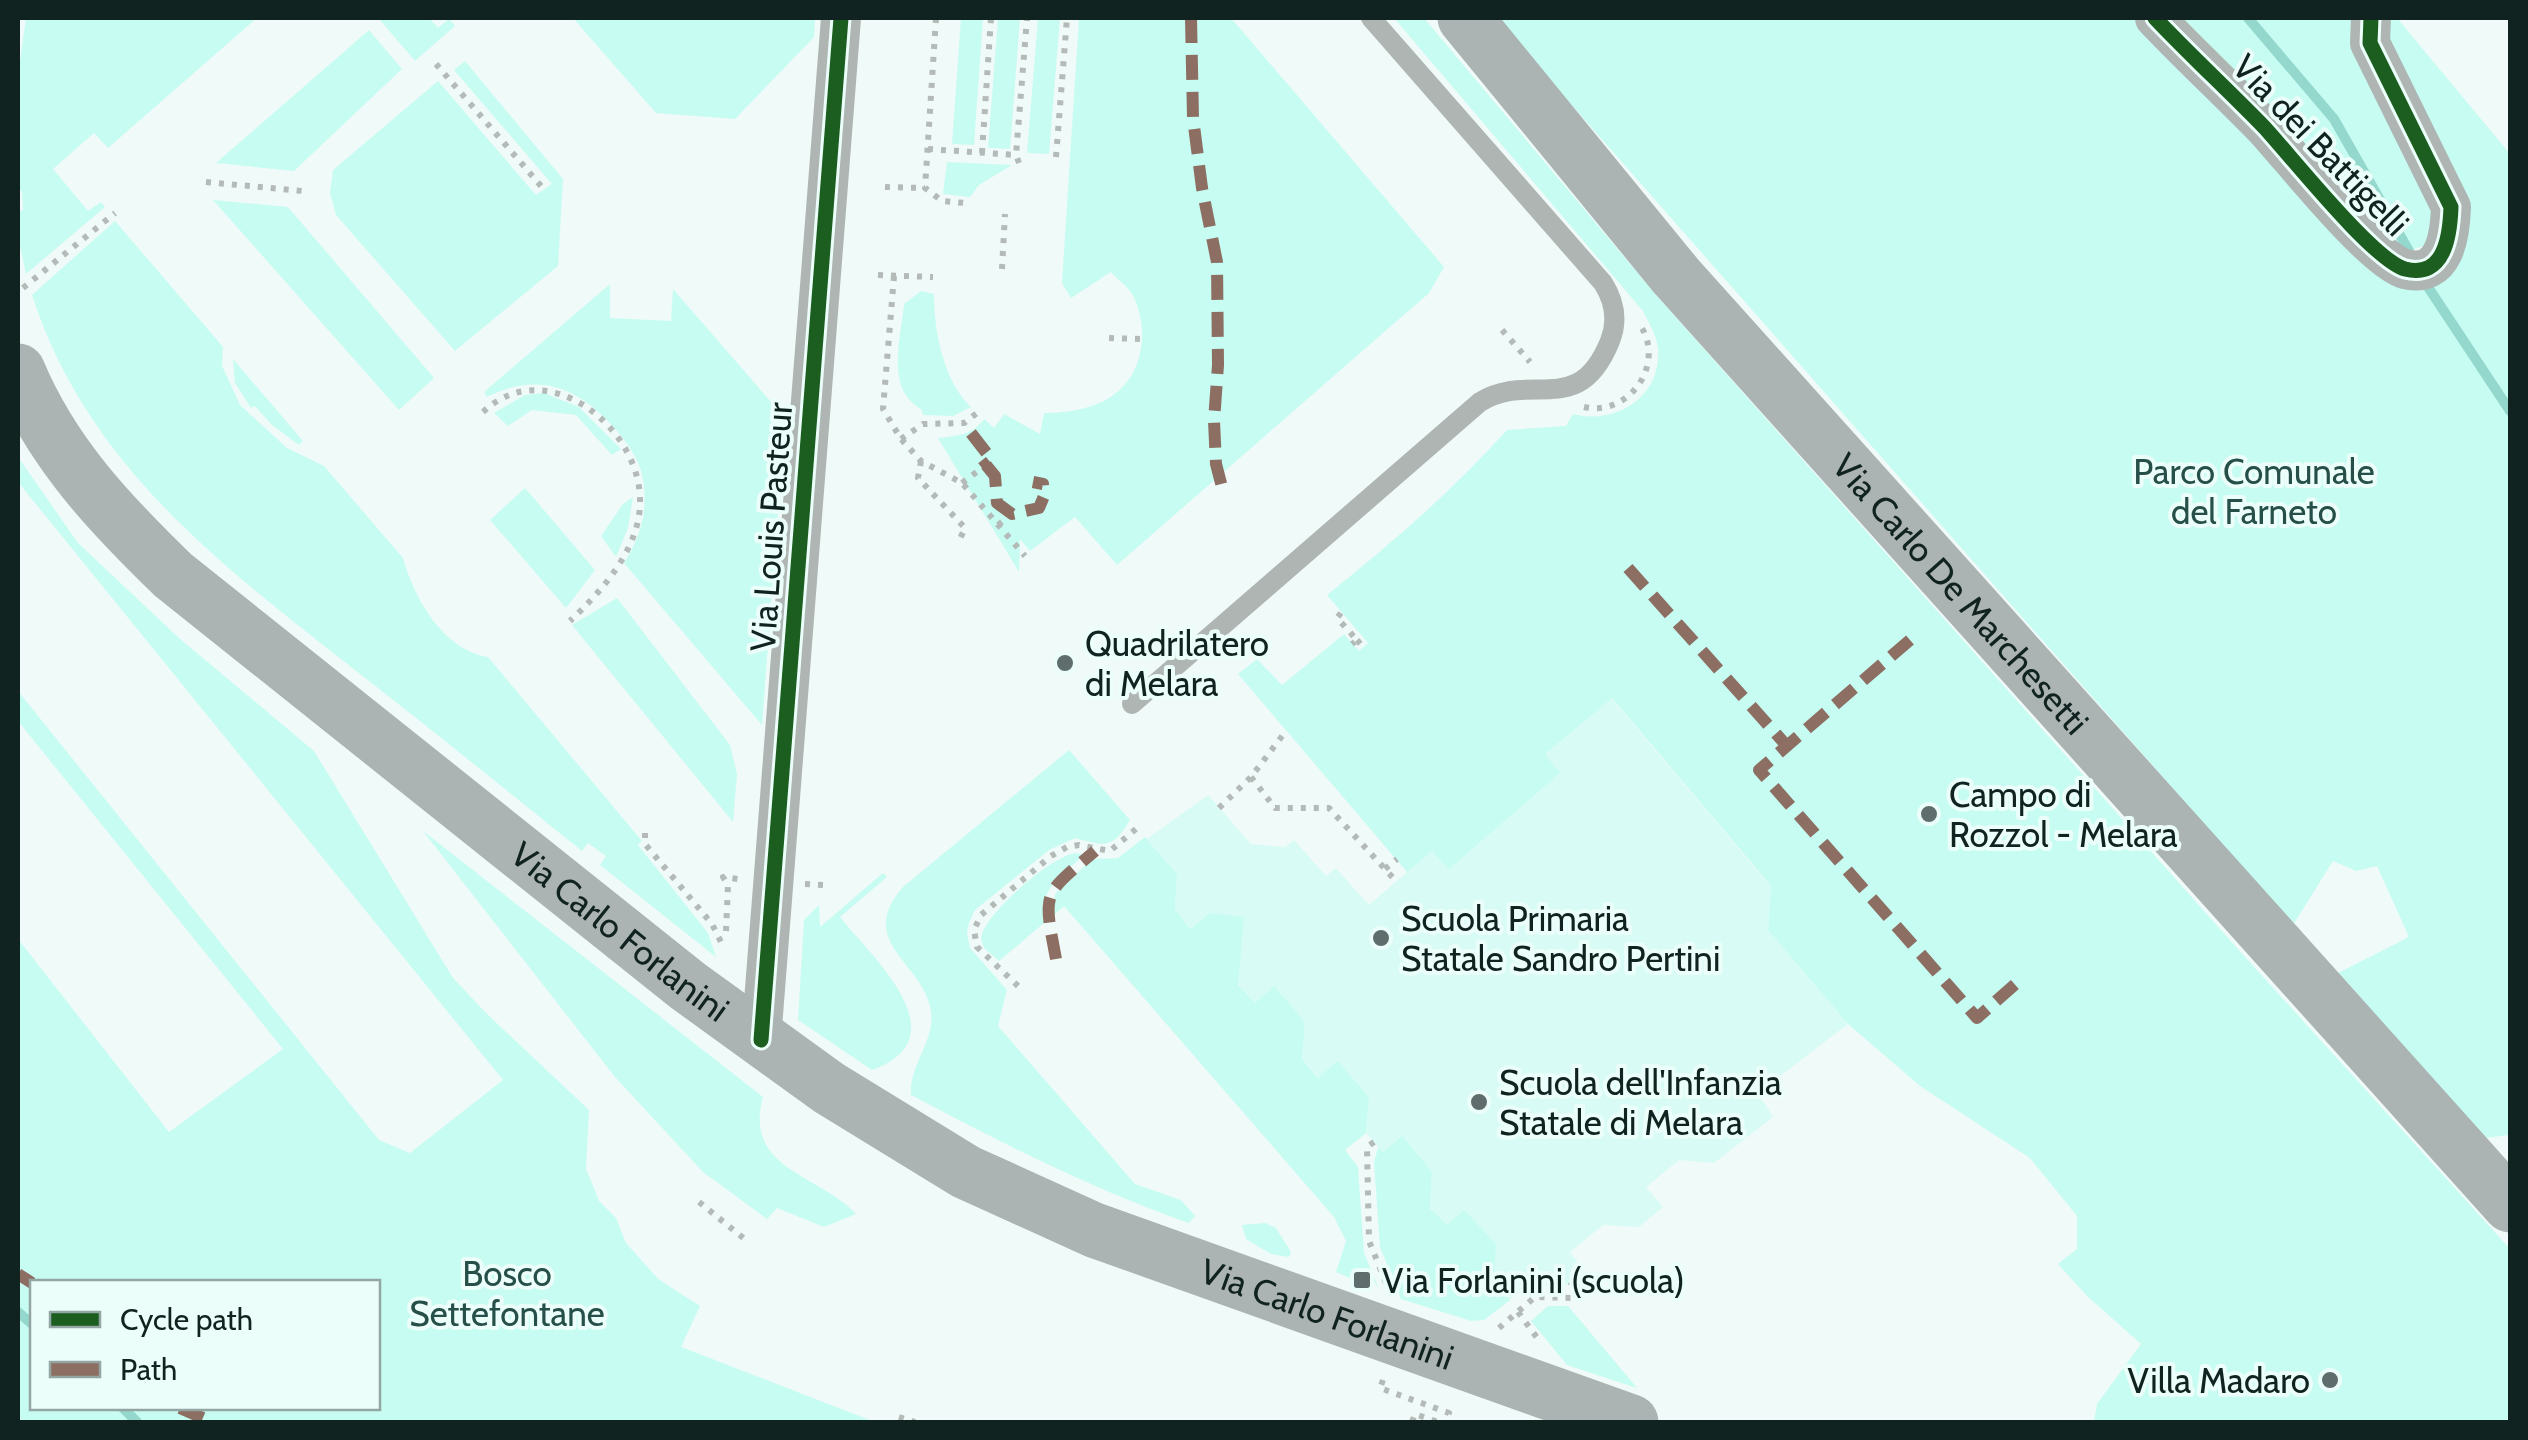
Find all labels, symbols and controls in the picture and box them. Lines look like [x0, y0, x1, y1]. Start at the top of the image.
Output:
street label: Via dei Battigelli [2224, 45, 2418, 245]
street label: Via Louis Pasteur [741, 401, 801, 653]
street label: Via Carlo De Marchesetti [1824, 444, 2098, 743]
park label: Parco Comunale del Farneto [2133, 450, 2375, 533]
place label: Quadrilatero di Melara [1085, 622, 1269, 705]
marker: Quadrilatero di Melara [1054, 652, 1076, 674]
place label: Campo di Rozzol - Melara [1949, 773, 2178, 856]
marker: Campo di Rozzol - Melara [1918, 803, 1940, 825]
street label: Via Carlo Forlanini [503, 832, 738, 1030]
place label: Scuola Primaria Statale Sandro Pertini [1401, 897, 1720, 980]
marker: Scuola Primaria Statale Sandro Pertini [1370, 927, 1392, 949]
place label: Scuola dell'Infanzia Statale di Melara [1499, 1061, 1782, 1144]
marker: Scuola dell'Infanzia Statale di Melara [1468, 1091, 1490, 1113]
street label: Via Carlo Forlanini [1195, 1248, 1460, 1378]
park label: Bosco Settefontane [409, 1252, 605, 1335]
place label: Via Forlanini (scuola) [1382, 1259, 1685, 1302]
marker: Via Forlanini (scuola) [1351, 1269, 1373, 1291]
legend [30, 1280, 380, 1410]
text: Cycle path [120, 1301, 253, 1338]
text: Path [120, 1351, 177, 1388]
place label: Villa Madaro [2127, 1359, 2310, 1402]
marker: Villa Madaro [2319, 1369, 2341, 1391]

